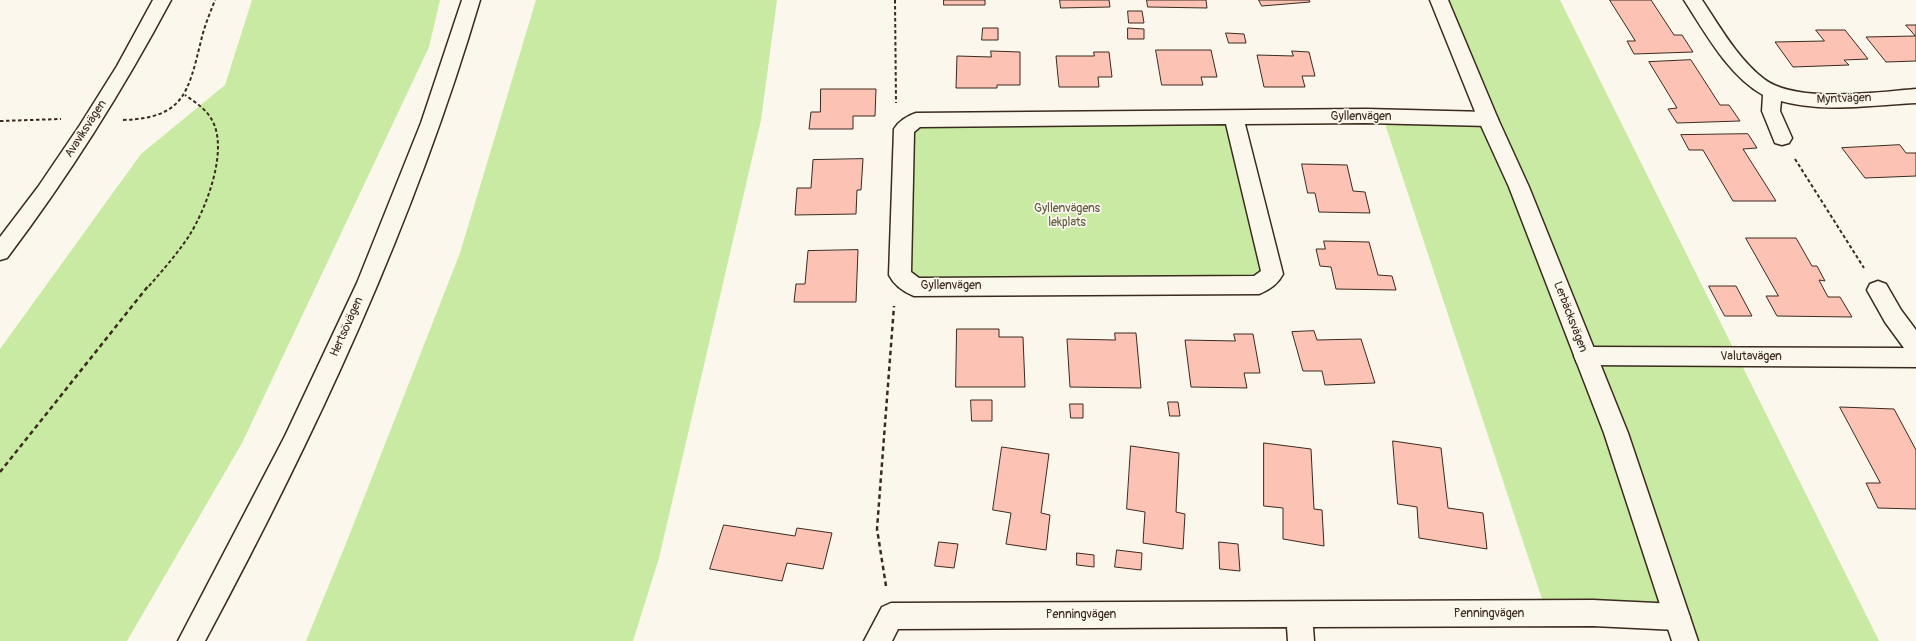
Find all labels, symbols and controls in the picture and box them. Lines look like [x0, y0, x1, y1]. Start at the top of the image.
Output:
street label: Myntvägen [1816, 91, 1872, 107]
street label: Avaviksvägen [62, 98, 110, 160]
street label: Gyllenvägen [1331, 110, 1391, 124]
park label: Gyllenvägens lekplats [1034, 202, 1100, 230]
street label: Gyllenvägen [921, 279, 981, 293]
street label: Lerbäcksvägen [1550, 280, 1590, 354]
street label: Hertsövägen [327, 295, 367, 359]
street label: Valutavägen [1720, 350, 1782, 364]
street label: Penningvägen [1454, 607, 1524, 621]
street label: Penningvägen [1046, 608, 1116, 622]

